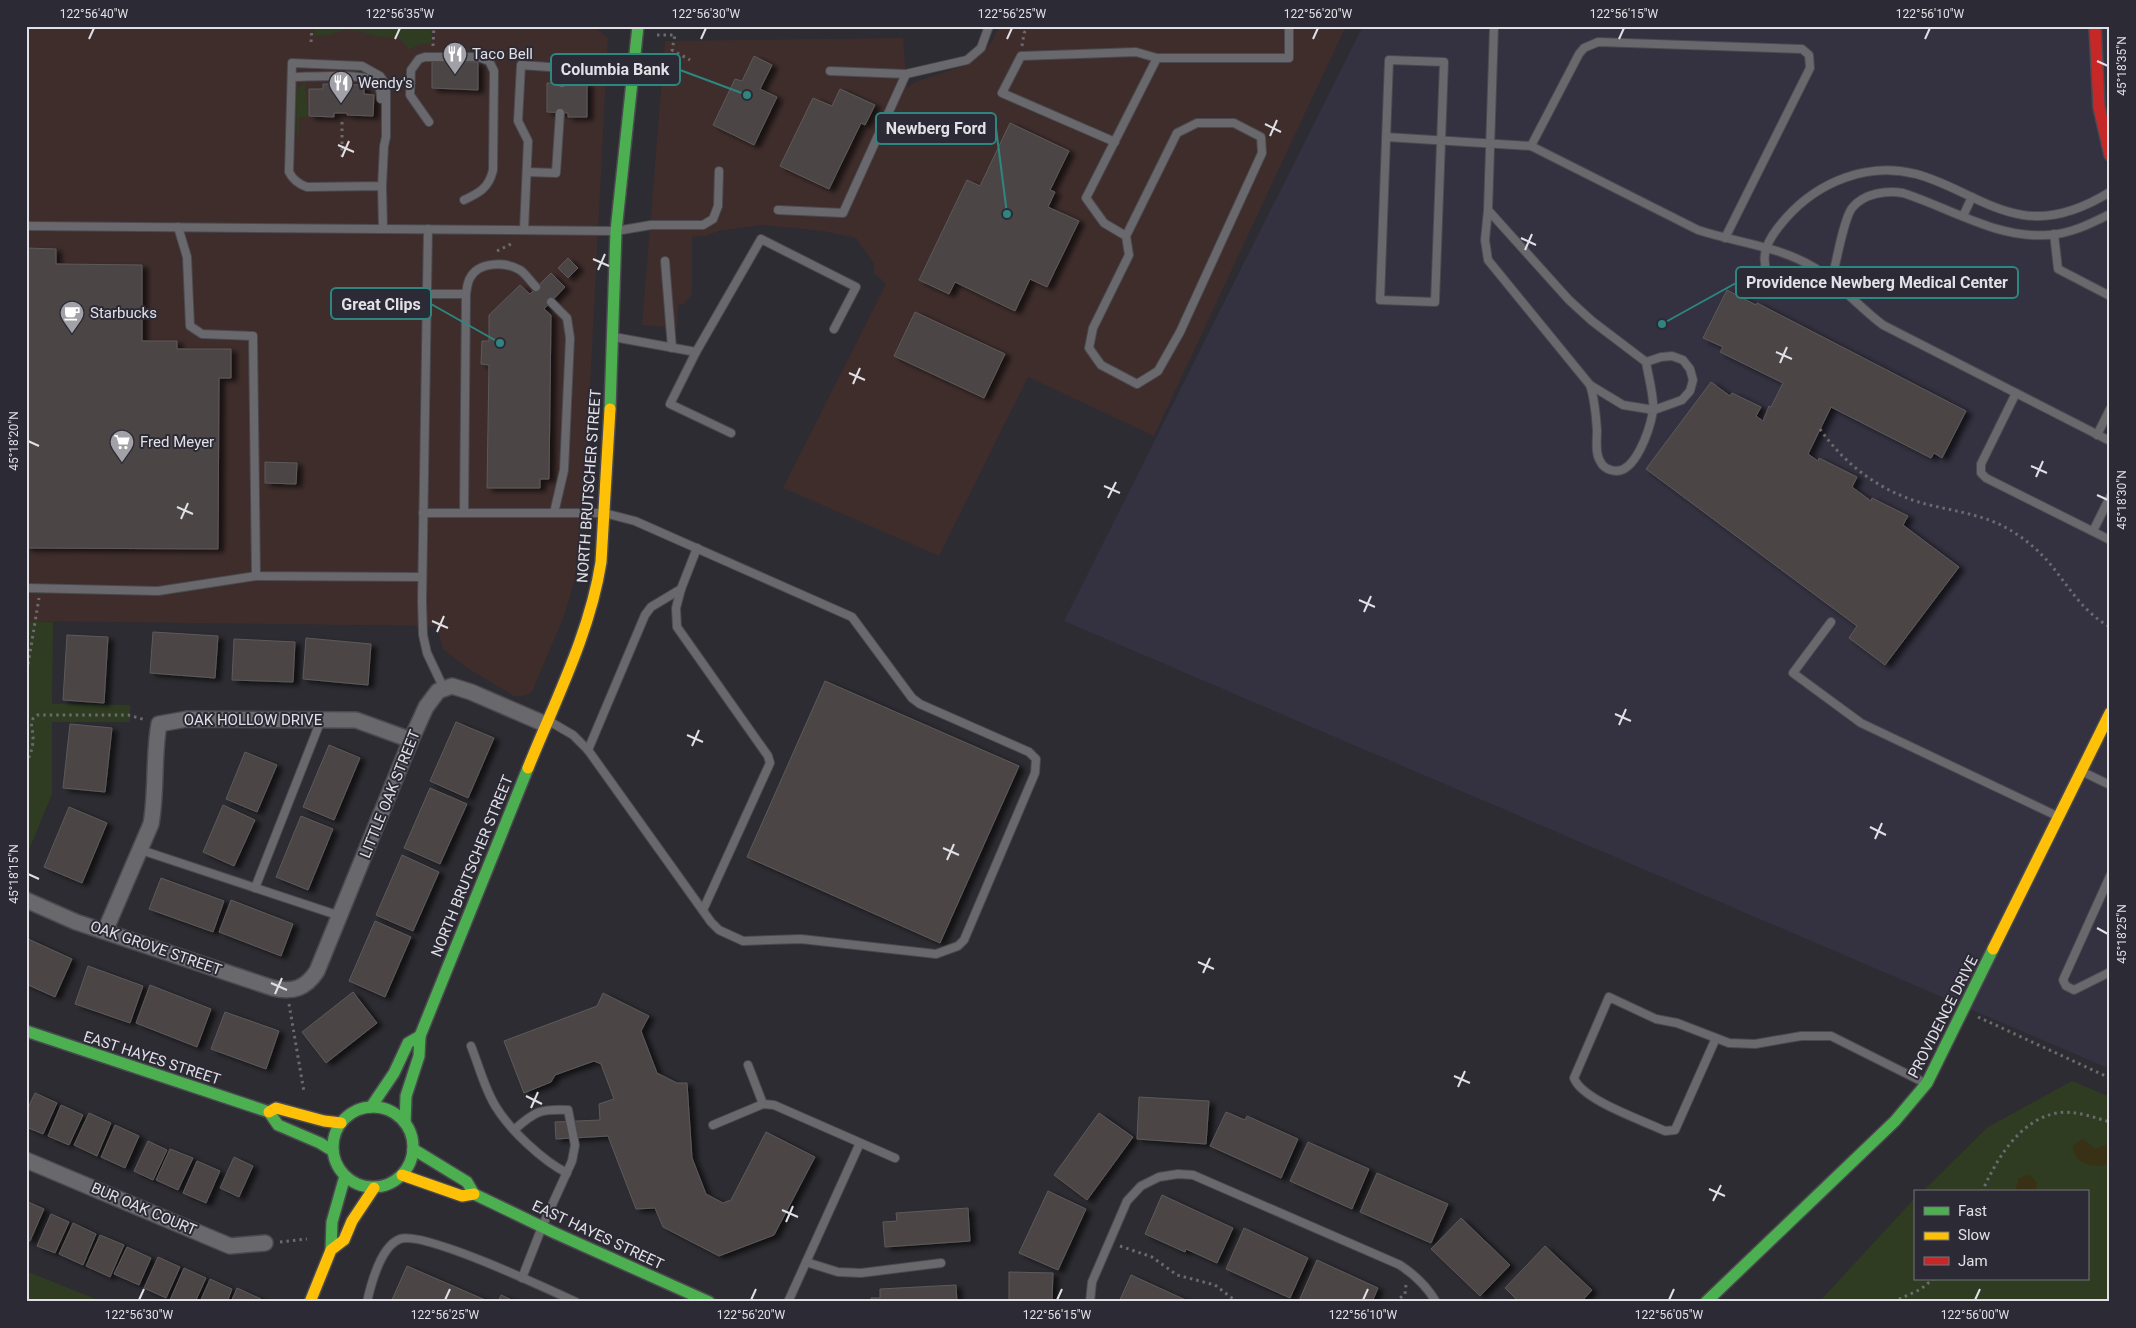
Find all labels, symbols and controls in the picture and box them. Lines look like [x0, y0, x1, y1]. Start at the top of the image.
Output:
text: 122°56'40"W [60, 7, 128, 21]
text: 122°56'35"W [366, 7, 434, 21]
text: 122°56'30"W [672, 7, 740, 21]
text: 122°56'25"W [978, 7, 1046, 21]
text: 122°56'20"W [1284, 7, 1352, 21]
text: 122°56'15"W [1590, 7, 1658, 21]
text: 122°56'10"W [1896, 7, 1964, 21]
text: 45°18'35"N [2115, 36, 2129, 96]
restaurant icon: Taco Bell [442, 41, 468, 75]
place label: Taco Bell [472, 45, 533, 63]
callout: Columbia Bank [551, 54, 680, 85]
text: Columbia Bank [561, 60, 670, 79]
restaurant icon: Wendy's [328, 70, 354, 104]
place label: Wendy's [358, 74, 413, 92]
callout: Newberg Ford [876, 113, 996, 144]
text: Newberg Ford [886, 119, 986, 138]
callout: Providence Newberg Medical Center [1736, 267, 2018, 298]
text: Providence Newberg Medical Center [1746, 273, 2008, 292]
callout: Great Clips [331, 288, 431, 319]
text: Great Clips [341, 295, 421, 314]
cafe icon: Starbucks [59, 300, 85, 334]
place label: Starbucks [90, 304, 157, 322]
street label: NORTH BRUTSCHER STREET [573, 388, 605, 584]
text: 45°18'20"N [7, 411, 21, 471]
supermarket icon: Fred Meyer [109, 429, 135, 463]
place label: Fred Meyer [140, 433, 214, 451]
text: 45°18'30"N [2115, 470, 2129, 530]
street label: OAK HOLLOW DRIVE [184, 711, 323, 729]
street label: LITTLE OAK STREET [356, 727, 424, 861]
street label: NORTH BRUTSCHER STREET [427, 773, 517, 959]
text: 45°18'15"N [7, 844, 21, 904]
text: 45°18'25"N [2115, 904, 2129, 964]
street label: OAK GROVE STREET [88, 917, 224, 979]
street label: PROVIDENCE DRIVE [1904, 952, 1982, 1081]
street label: EAST HAYES STREET [81, 1027, 223, 1089]
street label: BUR OAK COURT [89, 1179, 199, 1239]
legend [1914, 1190, 2088, 1280]
street label: EAST HAYES STREET [529, 1197, 667, 1273]
text: Fast [1958, 1202, 1987, 1220]
text: Slow [1958, 1226, 1990, 1244]
text: Jam [1958, 1252, 1988, 1270]
text: 122°56'30"W [105, 1308, 173, 1322]
text: 122°56'25"W [411, 1308, 479, 1322]
text: 122°56'20"W [717, 1308, 785, 1322]
text: 122°56'15"W [1023, 1308, 1091, 1322]
text: 122°56'10"W [1329, 1308, 1397, 1322]
text: 122°56'05"W [1635, 1308, 1703, 1322]
text: 122°56'00"W [1941, 1308, 2009, 1322]

